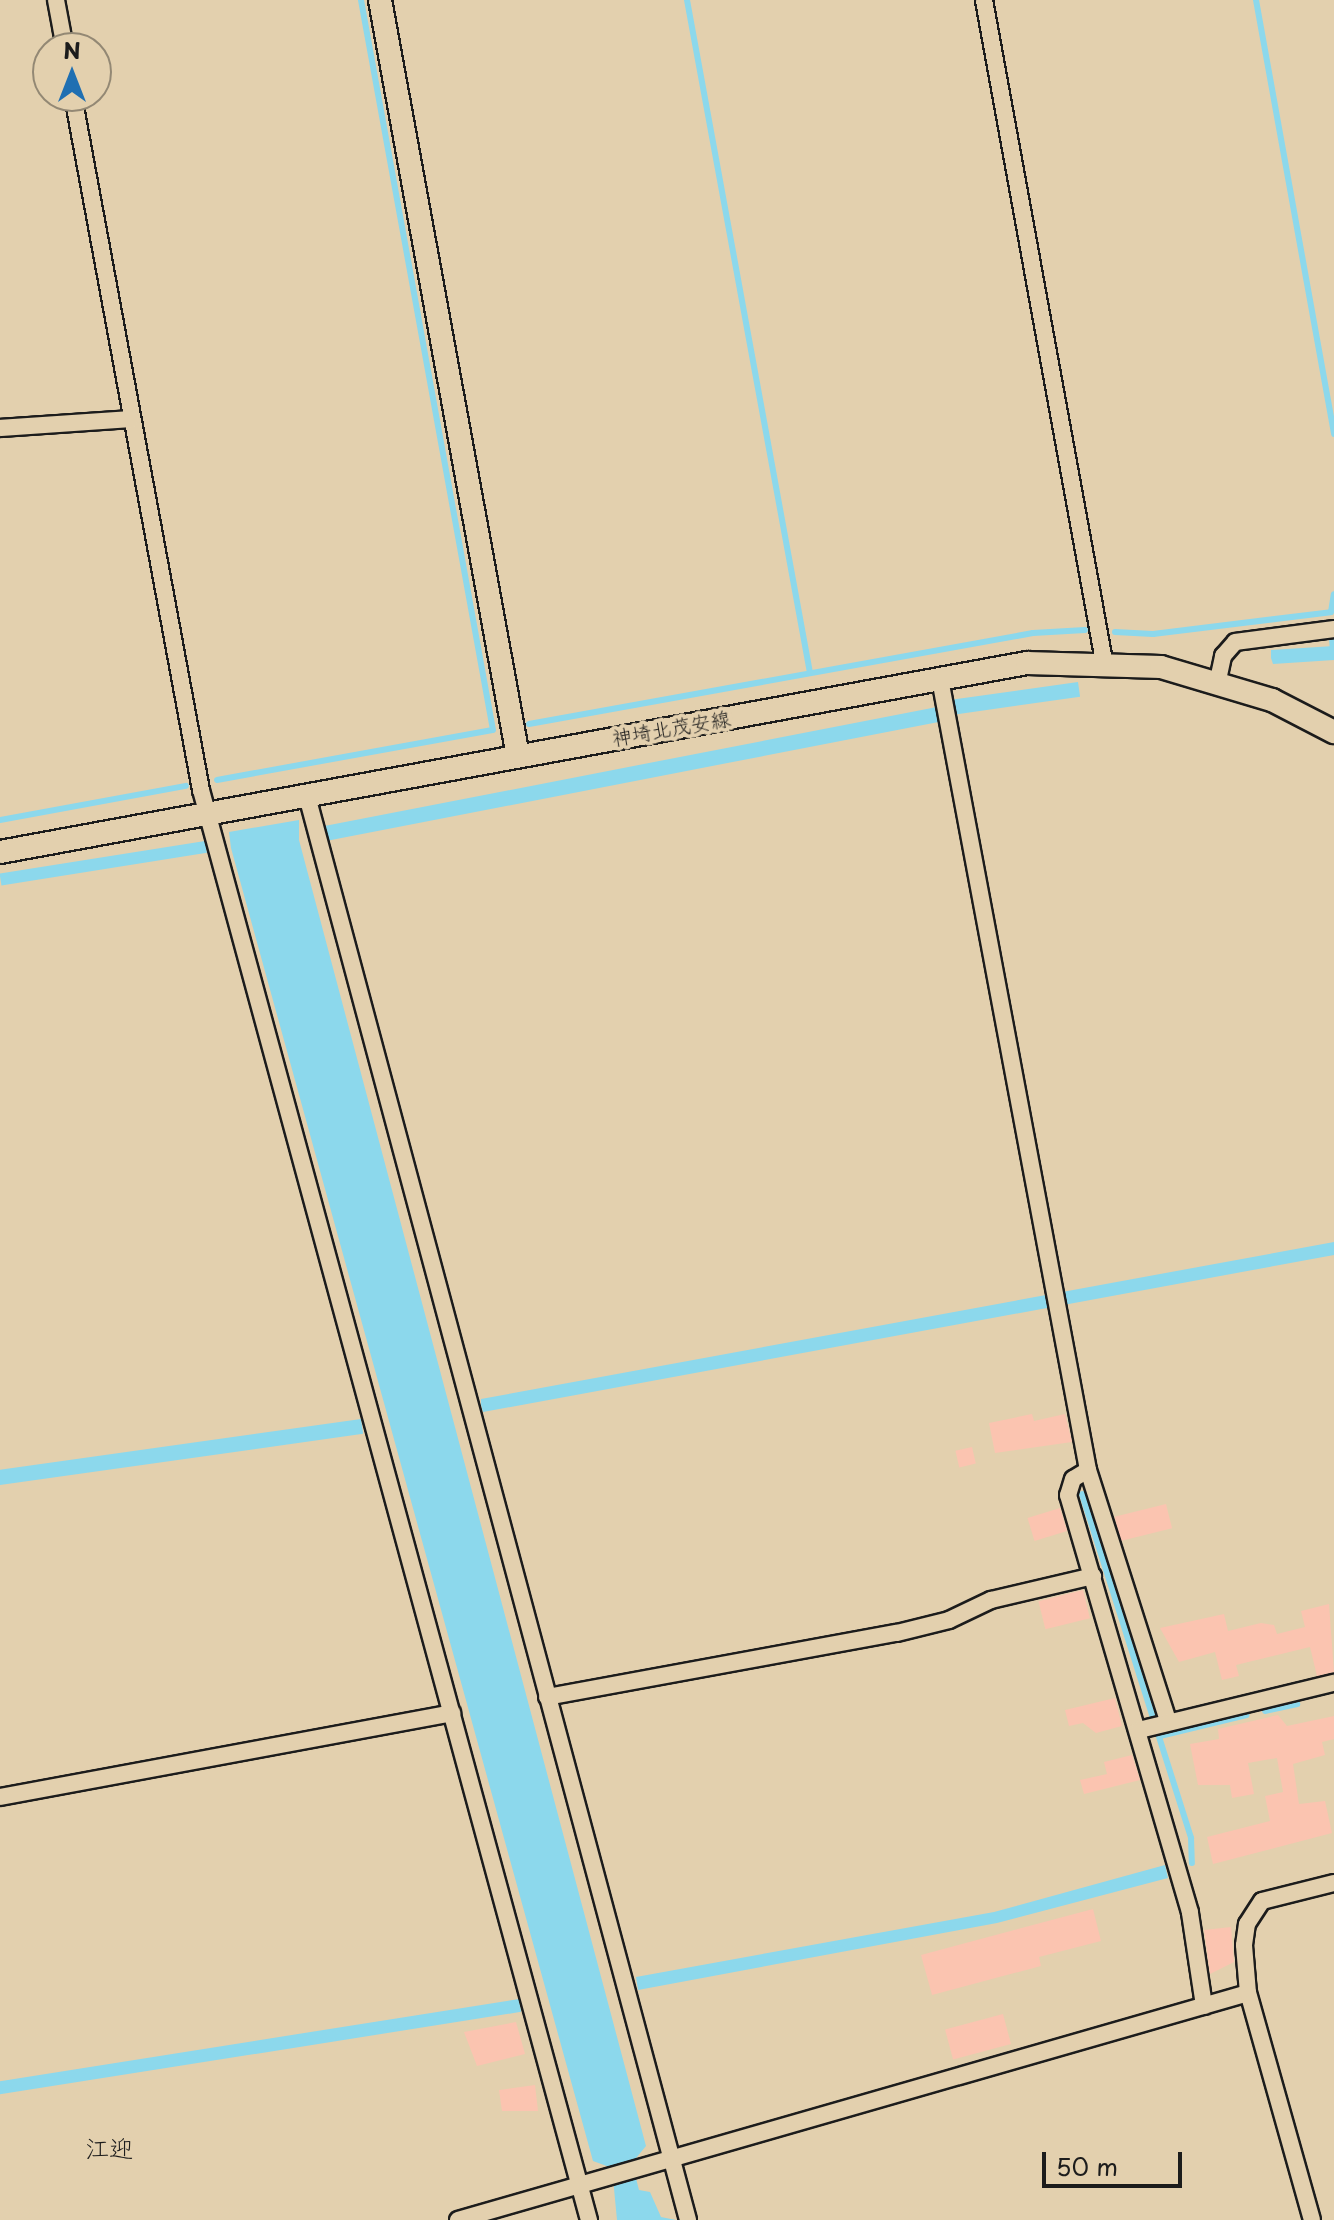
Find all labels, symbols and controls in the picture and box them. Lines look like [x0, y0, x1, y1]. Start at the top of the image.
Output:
north arrow [32, 32, 112, 112]
text: N [63, 33, 81, 66]
street label: 神埼北茂安線 [610, 706, 732, 750]
district label: 江迎 [85, 2134, 133, 2162]
scale bar [1046, 2136, 1186, 2186]
text: 50 m [1056, 2148, 1118, 2184]

